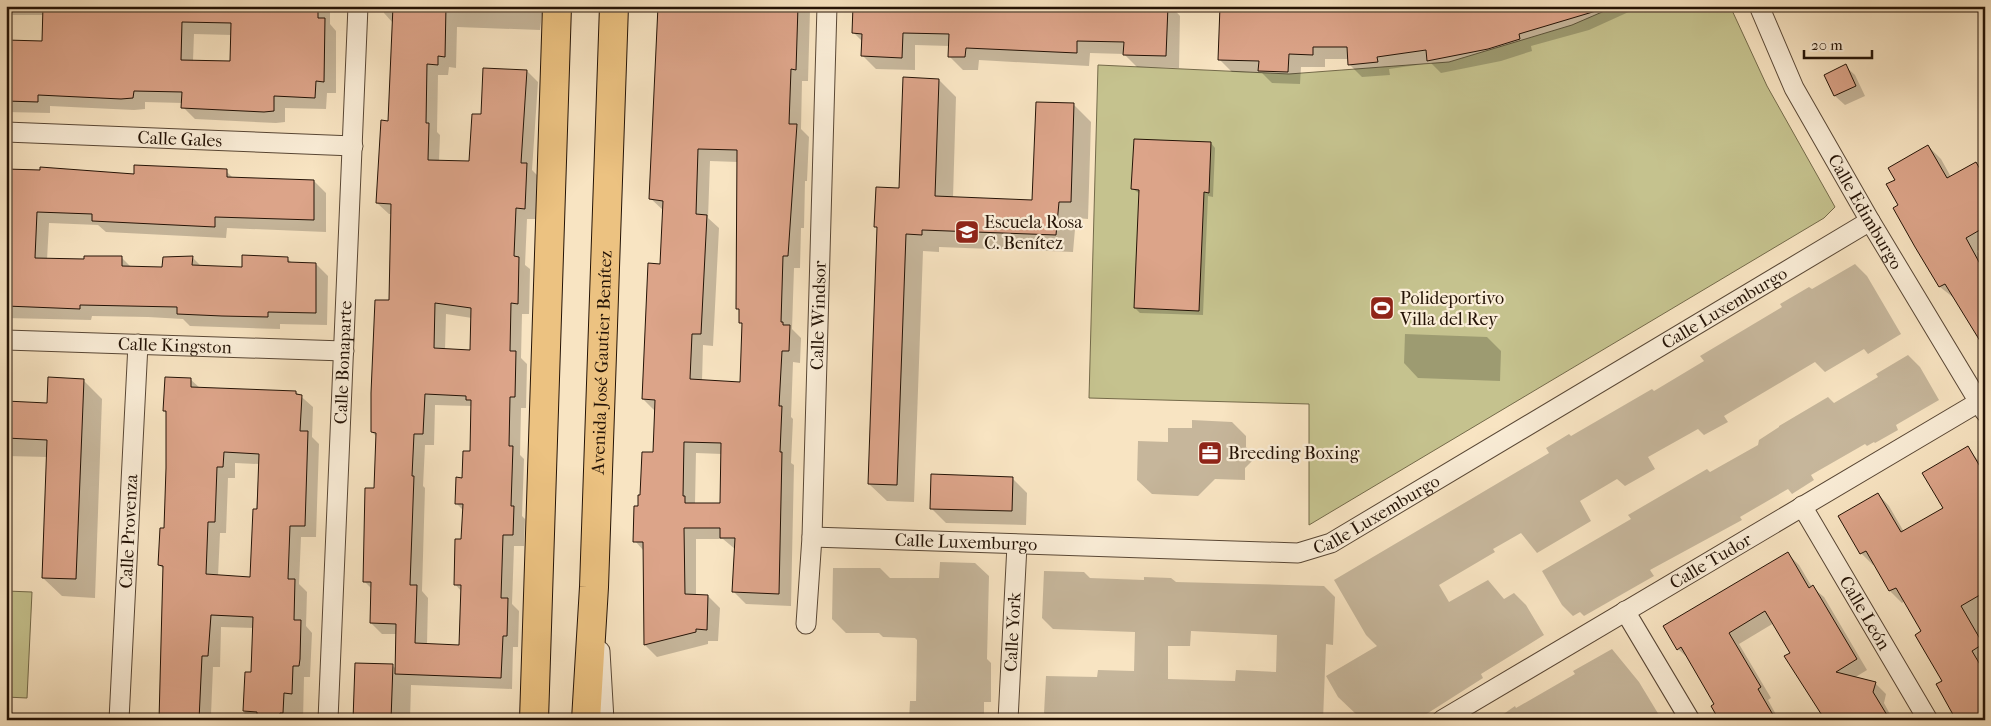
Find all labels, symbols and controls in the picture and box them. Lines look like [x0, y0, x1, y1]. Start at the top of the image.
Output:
scale bar [1804, 28, 1871, 60]
text: 20 m [1811, 36, 1843, 54]
street label: Calle Gales [137, 127, 223, 151]
street label: Calle Edimburgo [1824, 150, 1907, 273]
place label: Escuela Rosa C. Benítez [984, 212, 1083, 254]
school or university icon: Escuela Rosa C. Benítez [954, 219, 980, 245]
street label: Avenida José Gautier Benítez [587, 250, 616, 476]
street label: Calle Windsor [806, 260, 830, 370]
street label: Calle Luxemburgo [1658, 262, 1791, 354]
place label: Polideportivo Villa del Rey [1399, 288, 1504, 330]
sports icon: Polideportivo Villa del Rey [1369, 295, 1395, 321]
street label: Calle Bonaparte [330, 300, 356, 425]
street label: Calle Kingston [118, 333, 233, 358]
office icon: Breeding Boxing [1197, 440, 1223, 466]
place label: Breeding Boxing [1228, 443, 1360, 464]
street label: Calle Luxemburgo [1311, 470, 1443, 558]
street label: Calle Provenza [115, 473, 142, 589]
street label: Calle Luxemburgo [894, 529, 1038, 555]
street label: Calle Tudor [1666, 529, 1755, 593]
street label: Calle León [1835, 572, 1895, 654]
street label: Calle York [1000, 591, 1025, 672]

